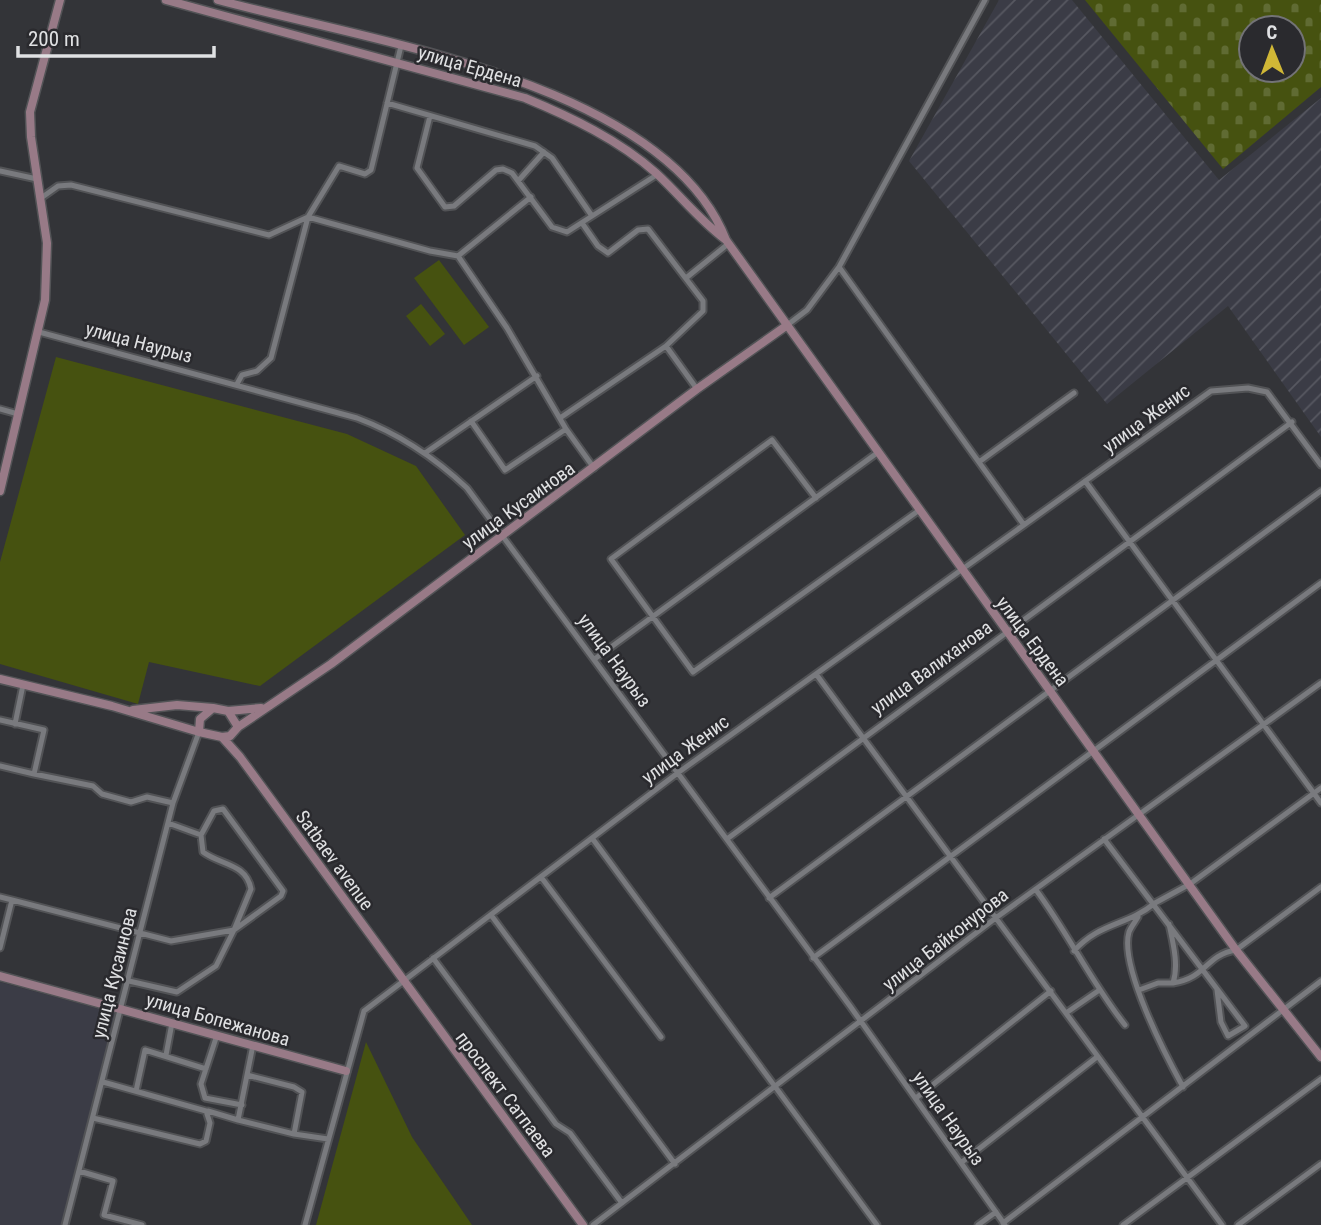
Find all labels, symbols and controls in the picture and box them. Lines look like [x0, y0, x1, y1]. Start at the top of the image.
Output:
scale bar [18, 14, 214, 58]
north arrow [1237, 14, 1307, 84]
text: С [1266, 21, 1277, 44]
text: 200 m [28, 27, 80, 51]
street label: улица Ердена [415, 41, 524, 92]
street label: улица Наурыз [83, 317, 195, 368]
street label: улица Женис [1098, 379, 1195, 458]
street label: улица Кусаинова [457, 457, 579, 554]
street label: улица Ердена [991, 592, 1074, 691]
street label: улица Наурыз [573, 609, 656, 711]
street label: улица Валиханова [866, 616, 997, 719]
street label: улица Женис [637, 710, 734, 789]
street label: Satbaev avenue [291, 806, 378, 915]
street label: улица Байконурова [878, 883, 1013, 996]
street label: улица Кусаинова [87, 905, 142, 1041]
street label: улица Бопежанова [143, 988, 292, 1051]
street label: проспект Сатпаева [451, 1027, 560, 1162]
street label: улица Наурыз [908, 1067, 989, 1170]

